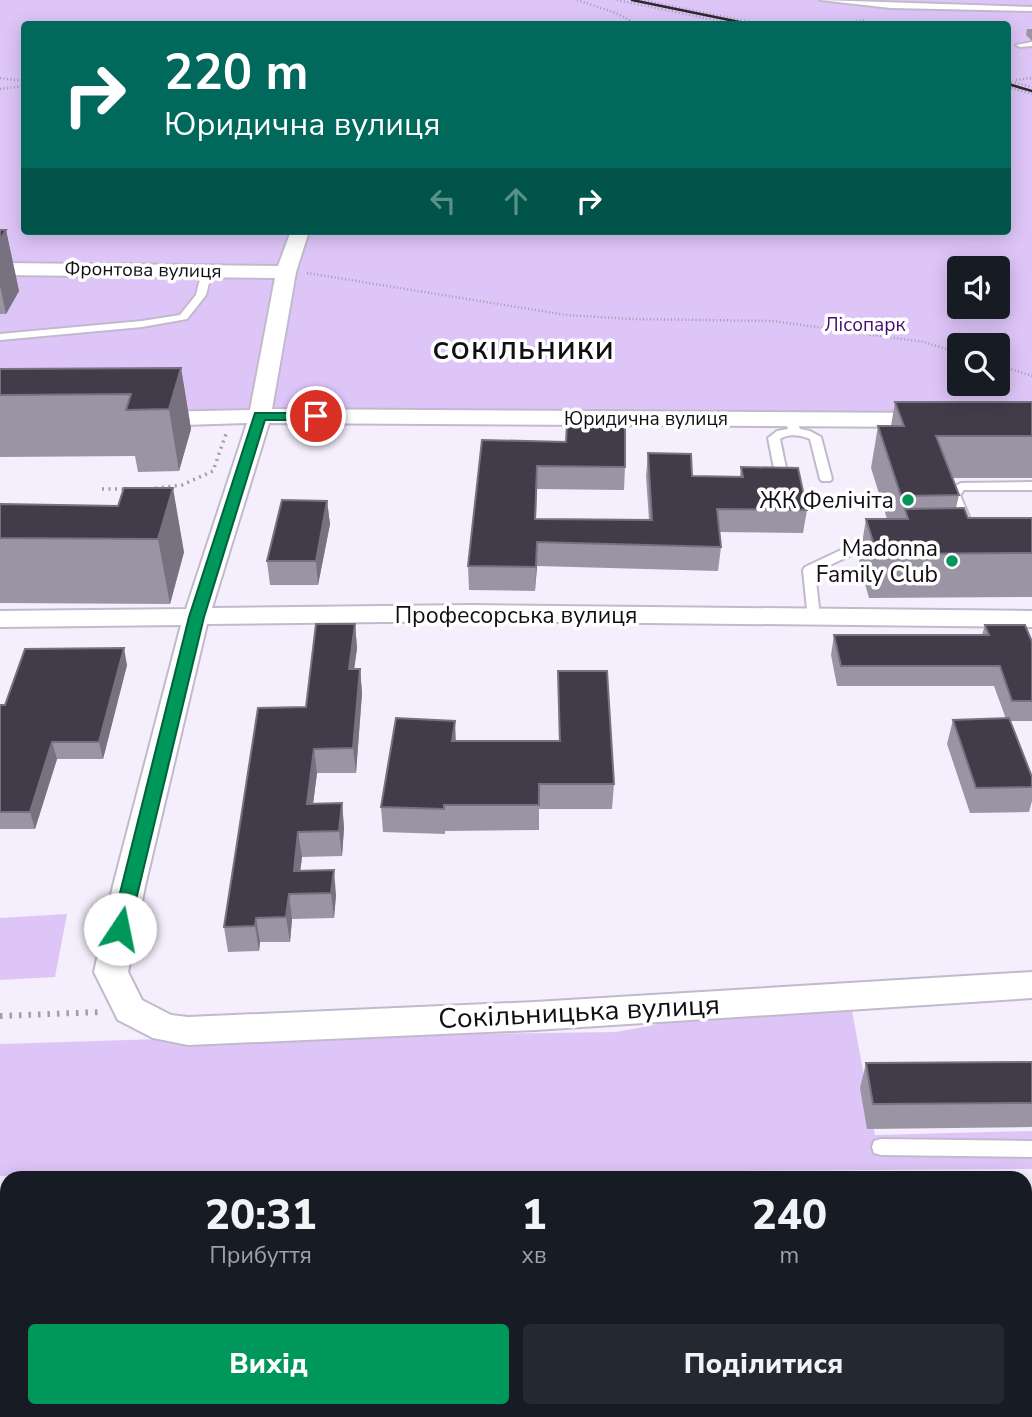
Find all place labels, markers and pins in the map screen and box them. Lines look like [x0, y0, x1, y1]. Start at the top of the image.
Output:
pin [286, 386, 346, 446]
place label: ЖК Фелічіта [760, 485, 894, 516]
marker: ЖК Фелічіта [900, 492, 916, 508]
place label: Madonna Family Club [816, 533, 938, 590]
marker: Madonna Family Club [944, 553, 960, 569]

